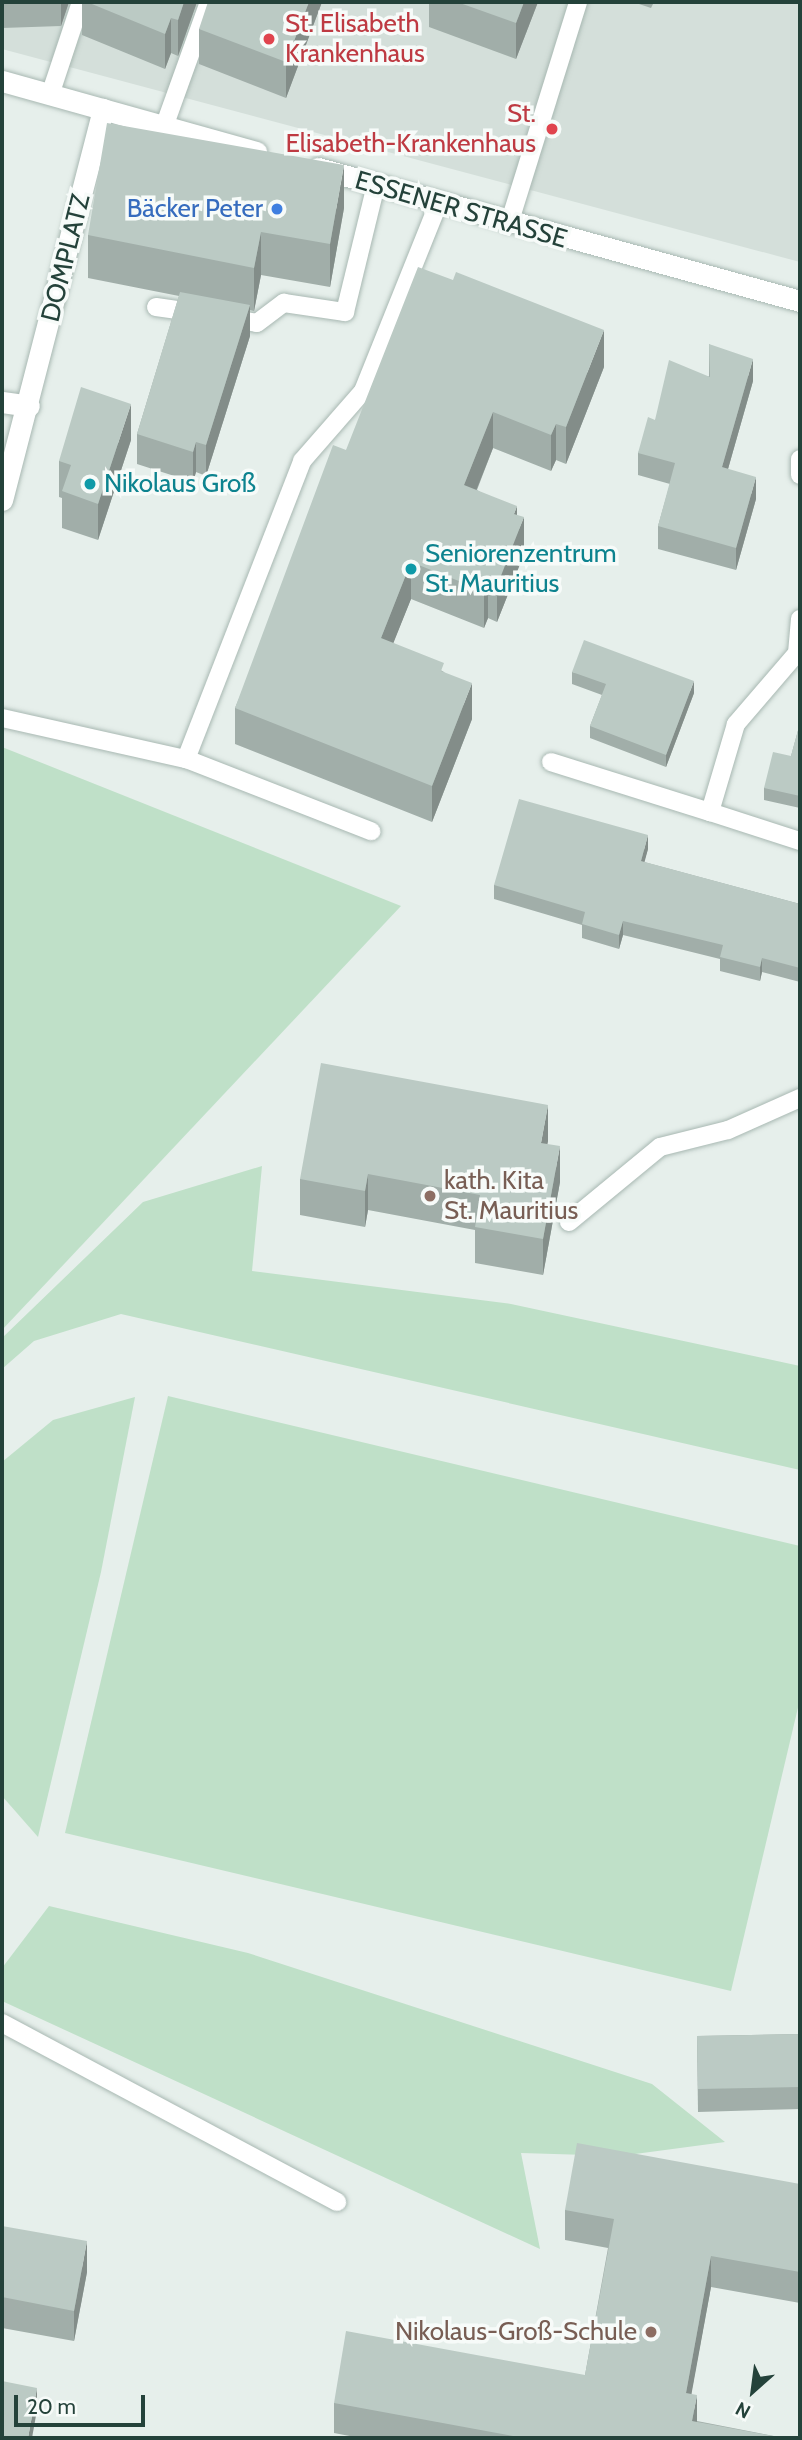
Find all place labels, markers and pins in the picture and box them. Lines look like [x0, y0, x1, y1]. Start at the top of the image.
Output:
place label: St. Elisabeth Krankenhaus [285, 8, 425, 70]
marker: St. Elisabeth Krankenhaus [259, 29, 279, 49]
place label: St. Elisabeth-Krankenhaus [285, 98, 536, 160]
marker: St. Elisabeth-Krankenhaus [542, 119, 562, 139]
place label: Bäcker Peter [127, 193, 263, 225]
marker: Bäcker Peter [269, 201, 285, 217]
place label: Nikolaus Groß [104, 468, 256, 500]
marker: Nikolaus Groß [82, 476, 98, 492]
place label: Seniorenzentrum St. Mauritius [425, 538, 617, 600]
marker: Seniorenzentrum St. Mauritius [403, 561, 419, 577]
place label: kath. Kita St. Mauritius [444, 1165, 578, 1226]
marker: kath. Kita St. Mauritius [422, 1188, 438, 1204]
place label: Nikolaus-Groß-Schule [395, 2316, 637, 2348]
marker: Nikolaus-Groß-Schule [643, 2324, 659, 2340]

